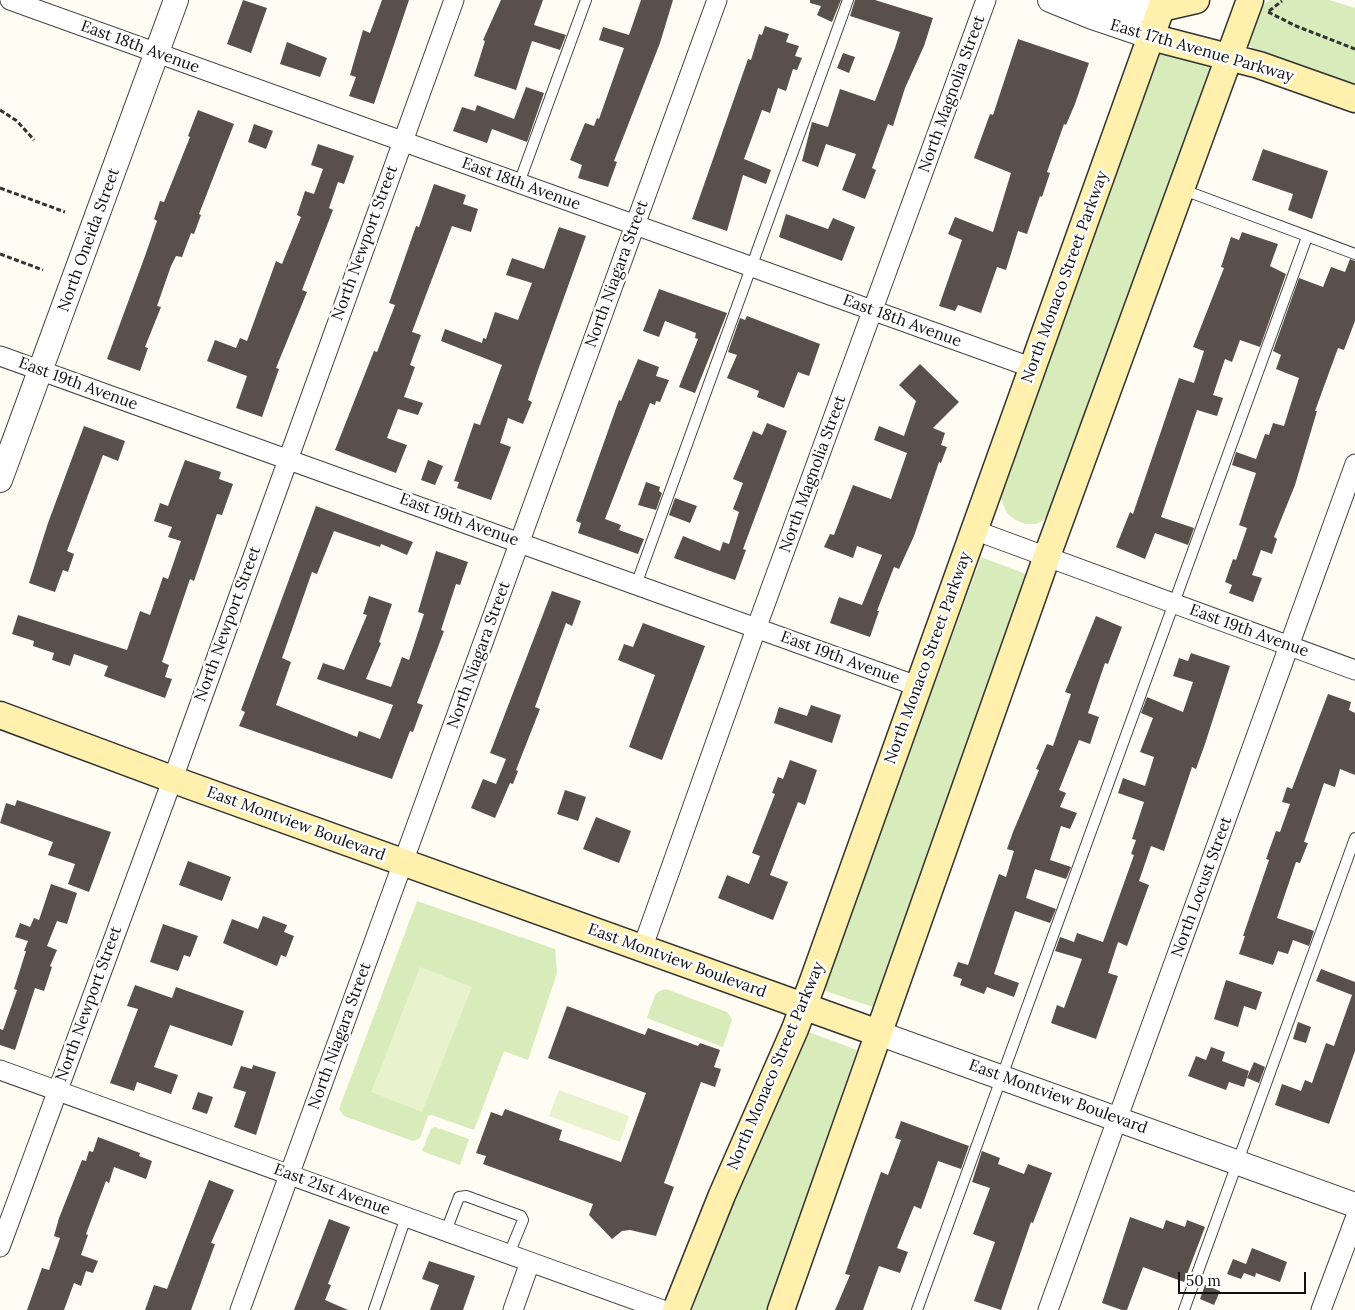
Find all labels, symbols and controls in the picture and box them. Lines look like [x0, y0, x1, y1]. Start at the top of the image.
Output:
street label: North Magnolia Street [915, 13, 989, 175]
street label: East 17th Avenue Parkway [1108, 16, 1296, 86]
street label: East 18th Avenue [78, 17, 202, 77]
street label: East 18th Avenue [459, 154, 583, 214]
street label: North Newport Street [328, 163, 402, 323]
street label: North Oneida Street [54, 166, 124, 314]
street label: North Monaco Street Parkway [1018, 168, 1112, 386]
street label: North Niagara Street [581, 198, 653, 350]
street label: East 18th Avenue [840, 291, 964, 351]
street label: East 19th Avenue [16, 354, 140, 414]
street label: North Magnolia Street [776, 393, 850, 555]
street label: East 19th Avenue [397, 490, 521, 550]
street label: North Newport Street [191, 544, 265, 704]
street label: North Monaco Street Parkway [881, 549, 975, 767]
street label: North Niagara Street [443, 579, 515, 731]
street label: East 19th Avenue [1187, 601, 1311, 661]
street label: East 19th Avenue [778, 628, 902, 688]
street label: East Montview Boulevard [204, 783, 388, 865]
street label: North Locust Street [1168, 814, 1236, 960]
street label: East Montview Boulevard [585, 920, 769, 1002]
street label: North Newport Street [52, 924, 126, 1084]
street label: North Monaco Street Parkway [723, 959, 829, 1173]
street label: North Niagara Street [304, 960, 376, 1112]
street label: East Montview Boulevard [966, 1056, 1150, 1138]
street label: East 21st Avenue [271, 1160, 393, 1220]
scale bar [1180, 1262, 1308, 1294]
text: 50 m [1186, 1271, 1221, 1290]

